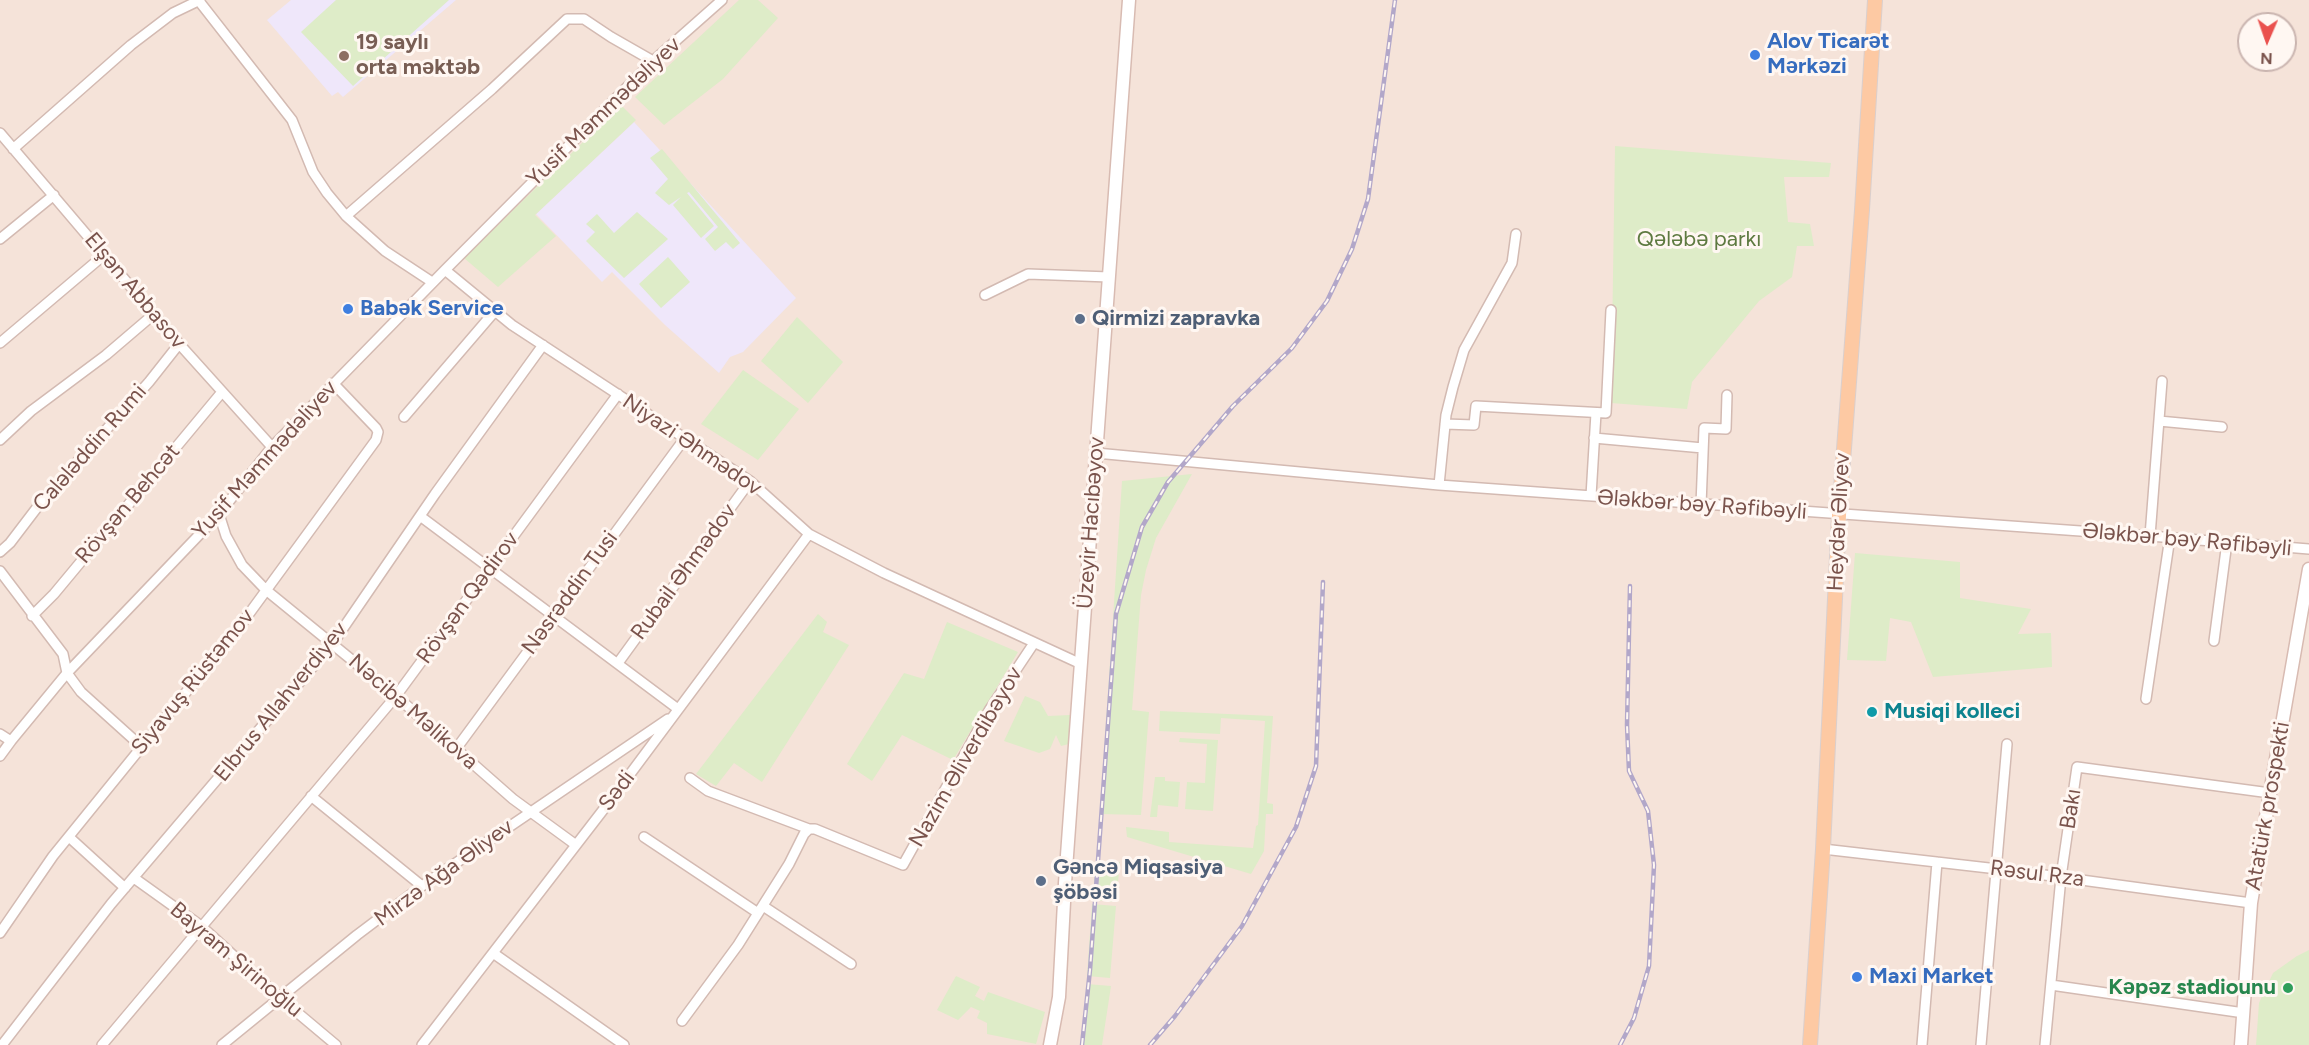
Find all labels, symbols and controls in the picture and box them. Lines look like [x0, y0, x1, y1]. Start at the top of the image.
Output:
north arrow [2237, 12, 2297, 72]
place label: Alov Ticarət Mərkəzi [1767, 29, 1890, 80]
place label: 19 saylı orta məktəb [356, 30, 480, 82]
street label: Yusif Məmmədəliyev [521, 32, 687, 192]
marker: Alov Ticarət Mərkəzi [1748, 48, 1762, 62]
marker: 19 saylı orta məktəb [337, 49, 351, 63]
text: N [2260, 49, 2273, 68]
street label: Elşən Abbasov [79, 227, 191, 355]
park label: Qələbə parkı [1637, 227, 1761, 253]
place label: Babək Service [360, 296, 504, 322]
marker: Babək Service [341, 302, 355, 316]
place label: Qirmizi zapravka [1092, 306, 1260, 332]
marker: Qirmizi zapravka [1073, 312, 1087, 326]
street label: Yusif Məmmədəliyev [187, 375, 343, 545]
street label: Calələddin Rumi [28, 379, 152, 517]
street label: Niyazi Əhmədov [617, 389, 767, 501]
street label: Üzeyir Hacıbəyov [1072, 436, 1110, 610]
street label: Rövşən Behcət [70, 439, 186, 569]
street label: Heydər Əliyev [1822, 452, 1856, 592]
street label: Ələkbər bəy Rəfibəyli [1596, 484, 1808, 526]
street label: Rubail Əhmədov [626, 499, 742, 645]
street label: Ələkbər bəy Rəfibəyli [2081, 518, 2293, 562]
street label: Nəsrəddin Tusi [516, 526, 624, 660]
street label: Rövşən Qədirov [411, 527, 525, 669]
street label: Siyavuş Rüstəmov [126, 604, 260, 760]
street label: Elbrus Allahverdiyev [209, 617, 353, 787]
street label: Nəcibə Məlikova [343, 649, 483, 775]
street label: Nazim Əliverdibəyov [904, 662, 1028, 852]
place label: Musiqi kolleci [1884, 699, 2020, 725]
marker: Musiqi kolleci [1865, 705, 1879, 719]
street label: Atatürk prospekti [2240, 719, 2296, 893]
street label: Sədi [593, 766, 641, 816]
street label: Bakı [2055, 787, 2087, 831]
street label: Mirzə Ağa Əliyev [370, 814, 518, 932]
place label: Gəncə Miqsasiya şöbəsi [1053, 855, 1223, 906]
street label: Rəsul Rza [1988, 855, 2086, 893]
marker: Gəncə Miqsasiya şöbəsi [1034, 874, 1048, 888]
street label: Bayram Şirinoğlu [164, 897, 308, 1023]
place label: Maxi Market [1869, 964, 1994, 990]
marker: Maxi Market [1850, 970, 1864, 984]
place label: Kәpәz stadiounu [2108, 975, 2276, 1001]
marker: Kәpәz stadiounu [2281, 981, 2295, 995]

